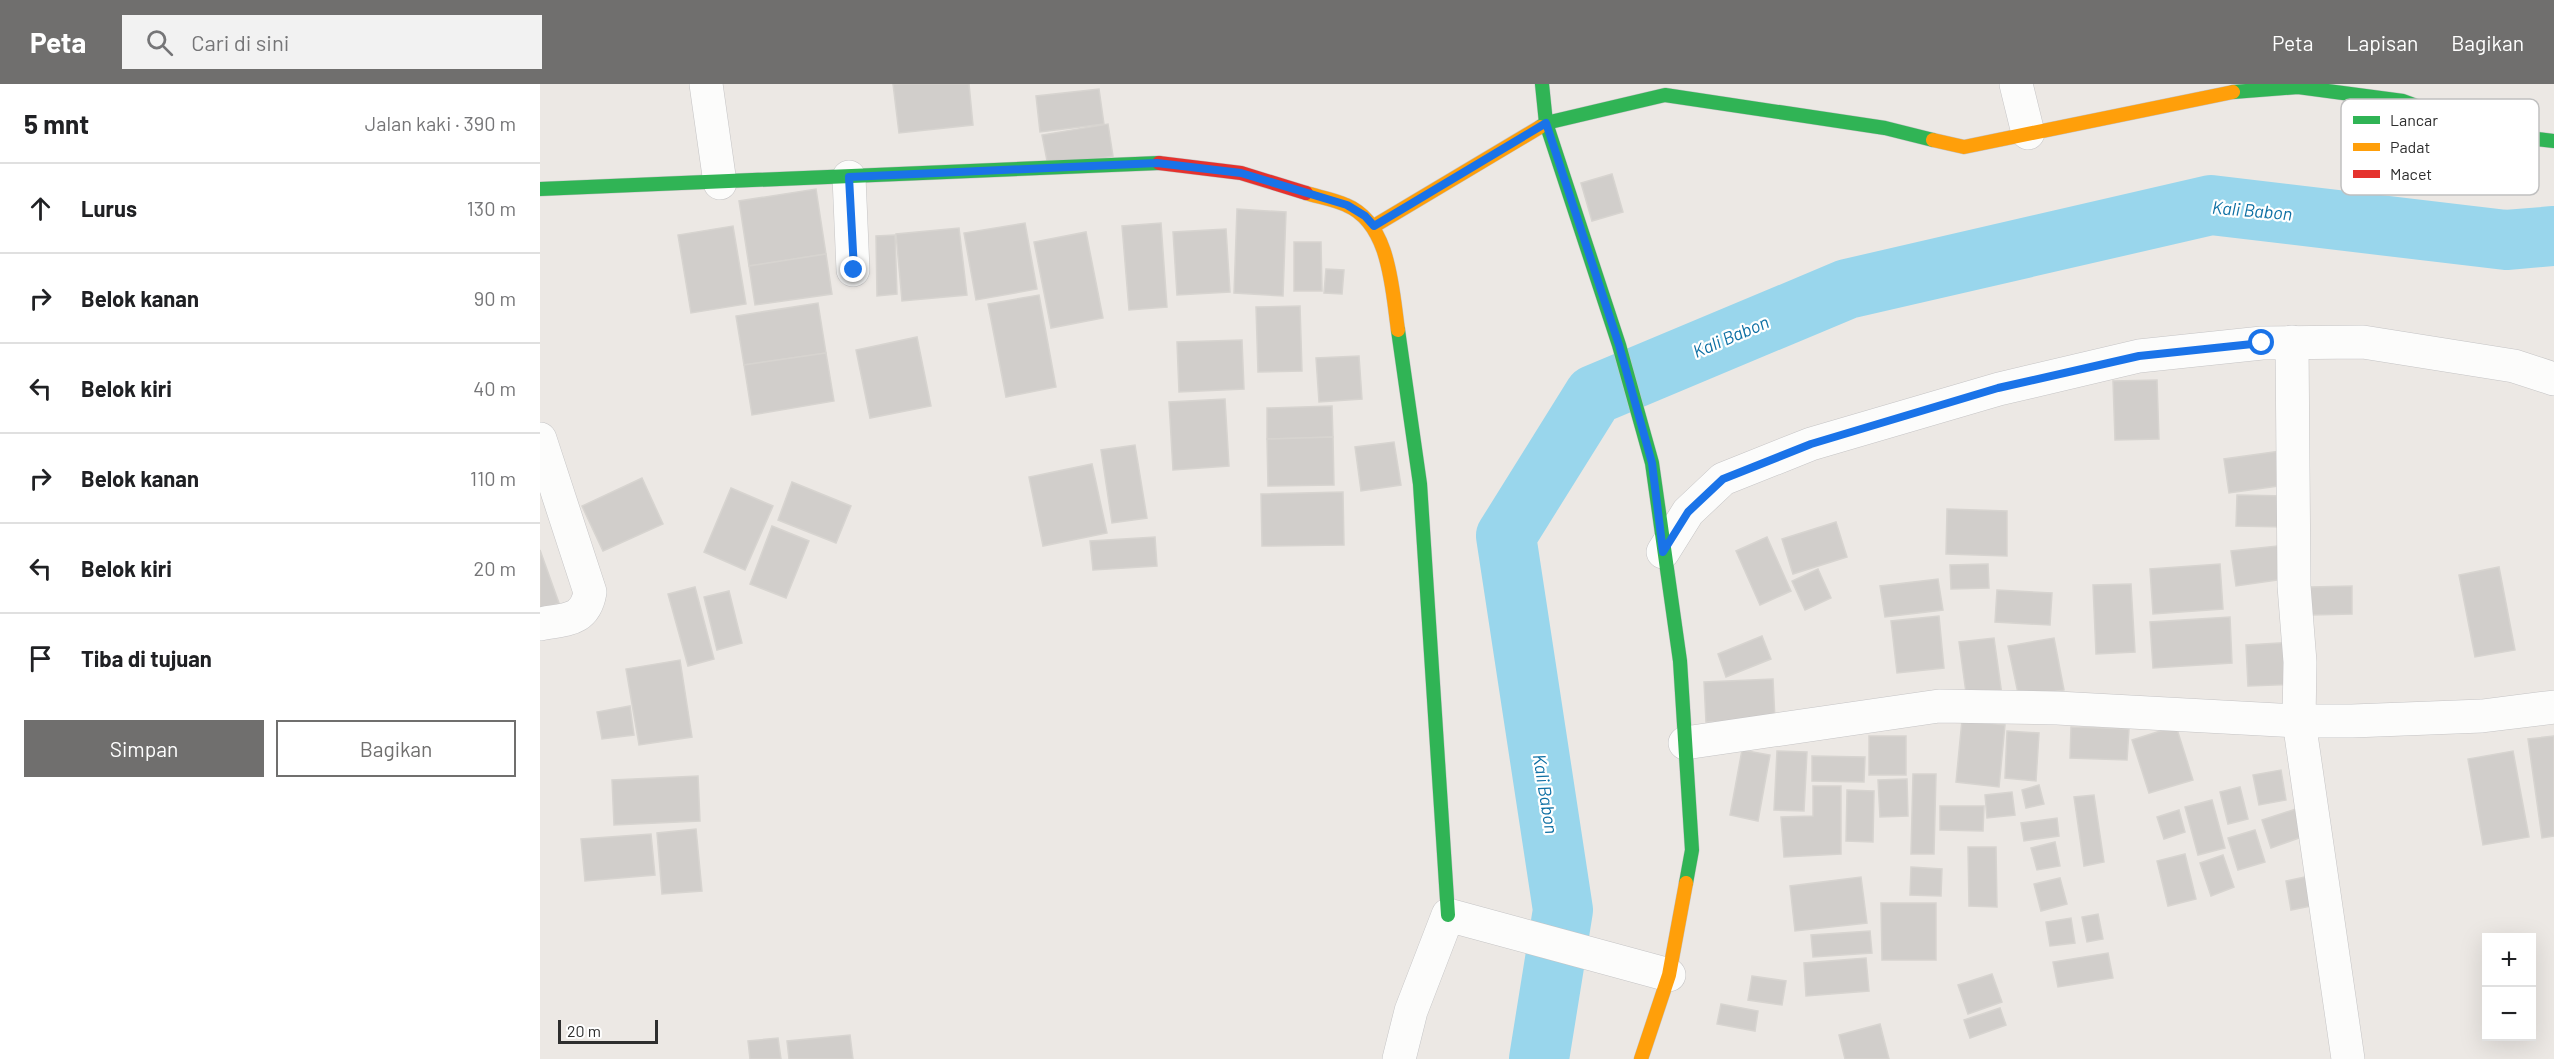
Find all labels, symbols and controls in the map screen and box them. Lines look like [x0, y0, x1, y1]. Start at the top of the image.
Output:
search box [122, 15, 542, 69]
text: Peta [30, 25, 86, 59]
icon: search [143, 26, 176, 59]
text: Cari di sini [191, 29, 289, 55]
text: Peta [2272, 30, 2313, 55]
text: Lapisan [2346, 30, 2418, 55]
text: Bagikan [2451, 30, 2524, 55]
legend [2341, 99, 2539, 195]
text: 5 mnt [24, 108, 89, 139]
text: Lancar [2390, 110, 2438, 129]
text: Jalan kaki · 390 m [365, 111, 516, 135]
text: Padat [2390, 137, 2430, 156]
text: Macet [2390, 164, 2432, 183]
icon: ahead [24, 192, 57, 225]
text: Lurus [81, 195, 137, 221]
text: 130 m [467, 196, 516, 220]
water label: Kali Babon [2211, 196, 2293, 224]
route end [840, 256, 866, 282]
icon: right [24, 282, 57, 315]
text: Belok kanan [81, 285, 199, 311]
text: 90 m [474, 286, 516, 310]
water label: Kali Babon [1689, 310, 1772, 362]
route start [2248, 329, 2274, 355]
icon: left [24, 372, 57, 405]
text: Belok kiri [81, 375, 172, 401]
text: 40 m [473, 376, 516, 400]
icon: right [24, 462, 57, 495]
text: Belok kanan [81, 465, 199, 491]
text: 110 m [470, 466, 516, 490]
icon: left [24, 552, 57, 585]
text: Belok kiri [81, 555, 172, 581]
text: 20 m [473, 556, 516, 580]
icon: arrive [24, 642, 57, 675]
text: Tiba di tujuan [81, 645, 212, 671]
button: Simpan [24, 720, 264, 777]
button: Bagikan [276, 720, 516, 777]
water label: Kali Babon [1529, 752, 1563, 835]
map controls [2482, 933, 2536, 1041]
button: + [2482, 933, 2536, 987]
button: − [2482, 987, 2536, 1041]
scale bar [558, 1017, 658, 1044]
text: 20 m [567, 1021, 601, 1040]

